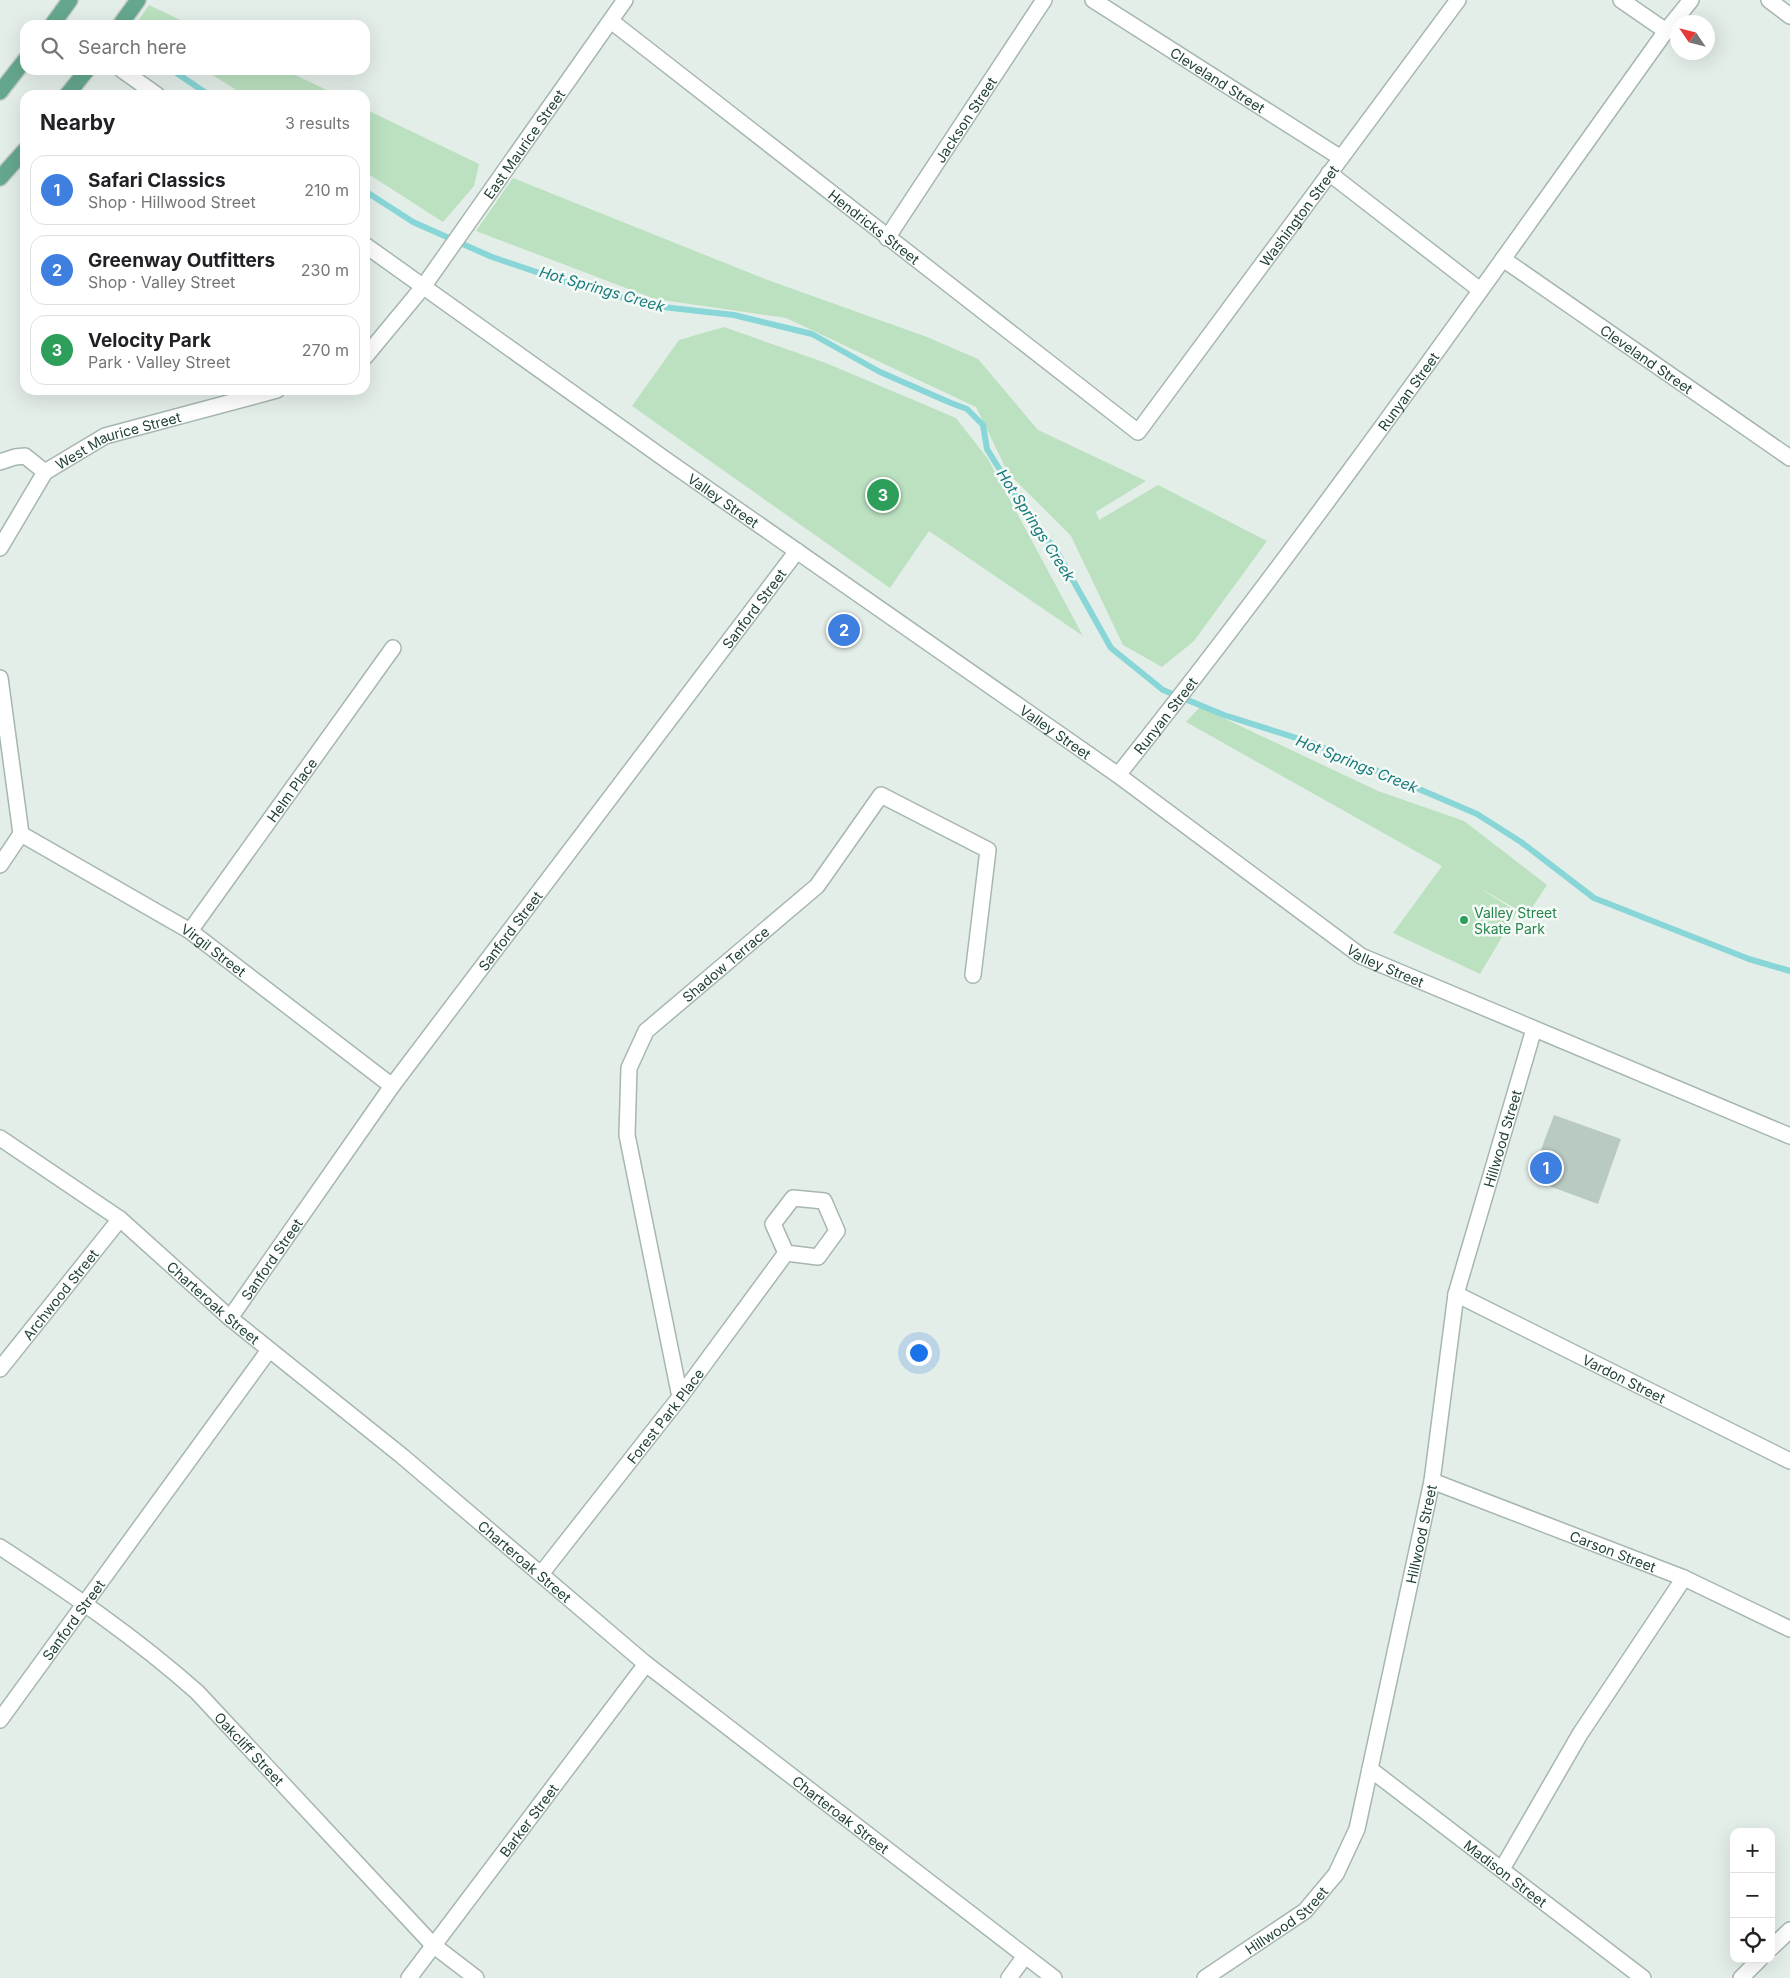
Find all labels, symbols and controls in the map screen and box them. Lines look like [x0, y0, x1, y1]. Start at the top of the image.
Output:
north arrow [1670, 15, 1715, 60]
search box [20, 20, 370, 75]
icon: search [38, 34, 66, 62]
text: Search here [78, 36, 187, 59]
street label: Cleveland Street [1167, 43, 1269, 116]
street label: Jackson Street [931, 73, 1000, 166]
street label: East Maurice Street [479, 86, 568, 202]
text: Nearby [40, 110, 115, 135]
text: 3 results [285, 113, 350, 133]
street label: Washington Street [1256, 161, 1342, 269]
text: Safari Classics [88, 169, 226, 192]
text: 1 [54, 180, 60, 200]
text: 210 m [304, 180, 349, 200]
street label: Hendricks Street [825, 186, 924, 267]
text: Shop · Hillwood Street [88, 192, 256, 212]
text: Greenway Outfitters [88, 249, 275, 272]
text: 2 [52, 260, 62, 280]
text: 230 m [301, 260, 349, 280]
water label: Hot Springs Creek [537, 262, 668, 316]
text: Shop · Valley Street [88, 272, 235, 292]
street label: Cleveland Street [1597, 321, 1697, 397]
text: Velocity Park [88, 329, 211, 352]
text: 3 [52, 340, 62, 360]
text: 270 m [302, 340, 349, 360]
street label: Runyan Street [1374, 348, 1442, 434]
text: Park · Valley Street [88, 352, 230, 372]
street label: West Maurice Street [52, 408, 183, 472]
water label: Hot Springs Creek [993, 465, 1080, 585]
street label: Valley Street [685, 469, 763, 531]
pin: 3 [867, 476, 899, 514]
street label: Sanford Street [718, 565, 789, 652]
pin: 2 [828, 611, 860, 649]
street label: Runyan Street [1130, 673, 1201, 757]
street label: Valley Street [1017, 701, 1095, 763]
water label: Hot Springs Creek [1293, 731, 1421, 797]
street label: Helm Place [263, 754, 320, 825]
street label: Sanford Street [474, 887, 546, 974]
place label: Valley Street Skate Park [1474, 904, 1557, 937]
marker: Valley Street Skate Park [1458, 914, 1470, 926]
street label: Virgil Street [179, 919, 250, 980]
street label: Shadow Terrace [679, 922, 772, 1005]
street label: Valley Street [1344, 940, 1427, 990]
street label: Hillwood Street [1479, 1087, 1524, 1189]
pin: 1 [1530, 1149, 1562, 1187]
street label: Sanford Street [237, 1215, 306, 1303]
street label: Archwood Street [19, 1245, 102, 1343]
street label: Charteroak Street [164, 1257, 264, 1347]
your location [906, 1340, 932, 1366]
street label: Vardon Street [1580, 1350, 1669, 1406]
street label: Forest Park Place [623, 1365, 707, 1467]
street label: Hillwood Street [1402, 1483, 1440, 1585]
street label: Charteroak Street [475, 1516, 575, 1606]
street label: Carson Street [1568, 1526, 1659, 1575]
street label: Sanford Street [38, 1576, 108, 1663]
street label: Oakcliff Street [211, 1708, 288, 1789]
street label: Charteroak Street [789, 1772, 893, 1857]
street label: Barker Street [495, 1780, 561, 1860]
map controls [1730, 1828, 1775, 1963]
button: + [1730, 1828, 1775, 1873]
street label: Madison Street [1461, 1836, 1551, 1910]
button: − [1730, 1873, 1775, 1918]
street label: Hillwood Street [1242, 1882, 1331, 1957]
button: locate [1730, 1918, 1775, 1963]

